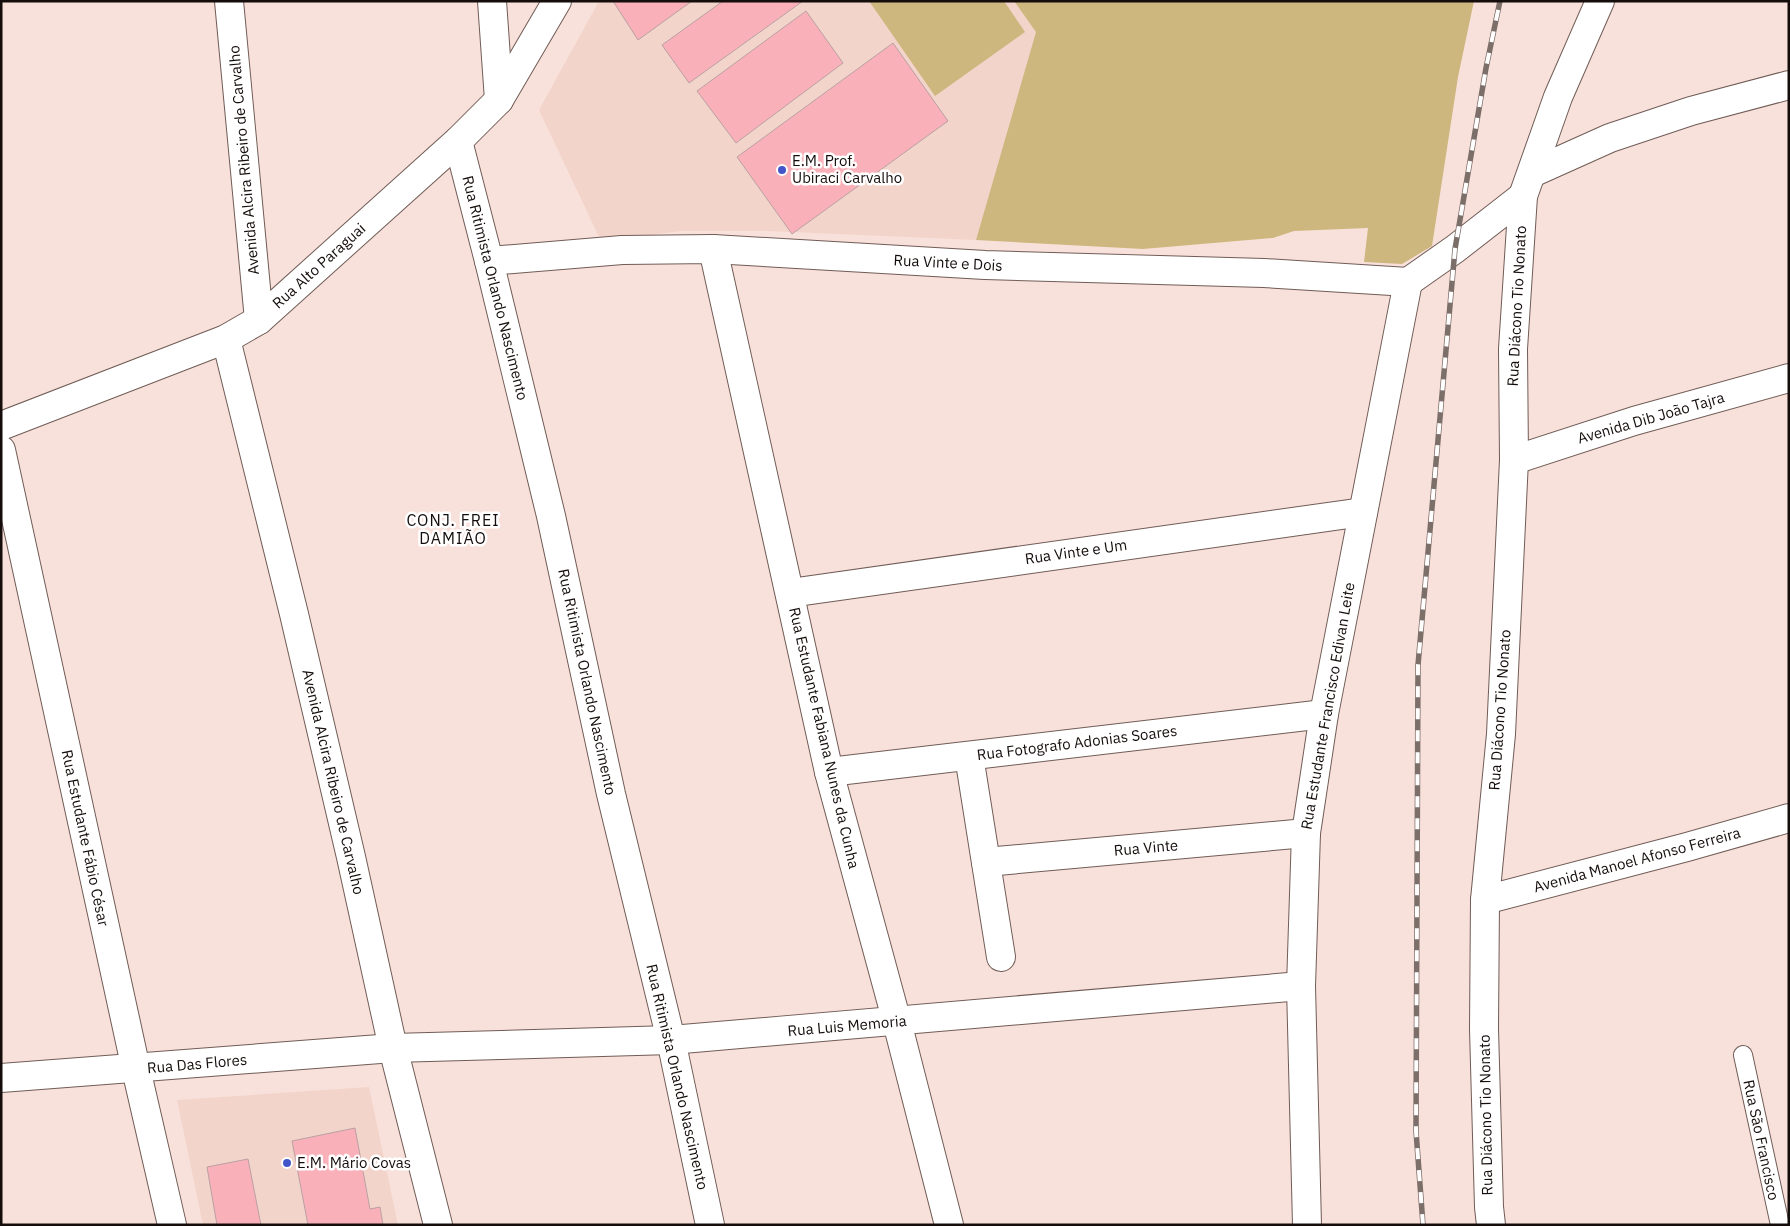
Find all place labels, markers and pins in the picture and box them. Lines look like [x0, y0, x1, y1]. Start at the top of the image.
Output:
place label: E.M. Prof. Ubiraci Carvalho [792, 151, 902, 187]
marker: E.M. Prof. Ubiraci Carvalho [776, 164, 788, 176]
place label: E.M. Mário Covas [297, 1153, 411, 1172]
marker: E.M. Mário Covas [281, 1157, 293, 1169]

